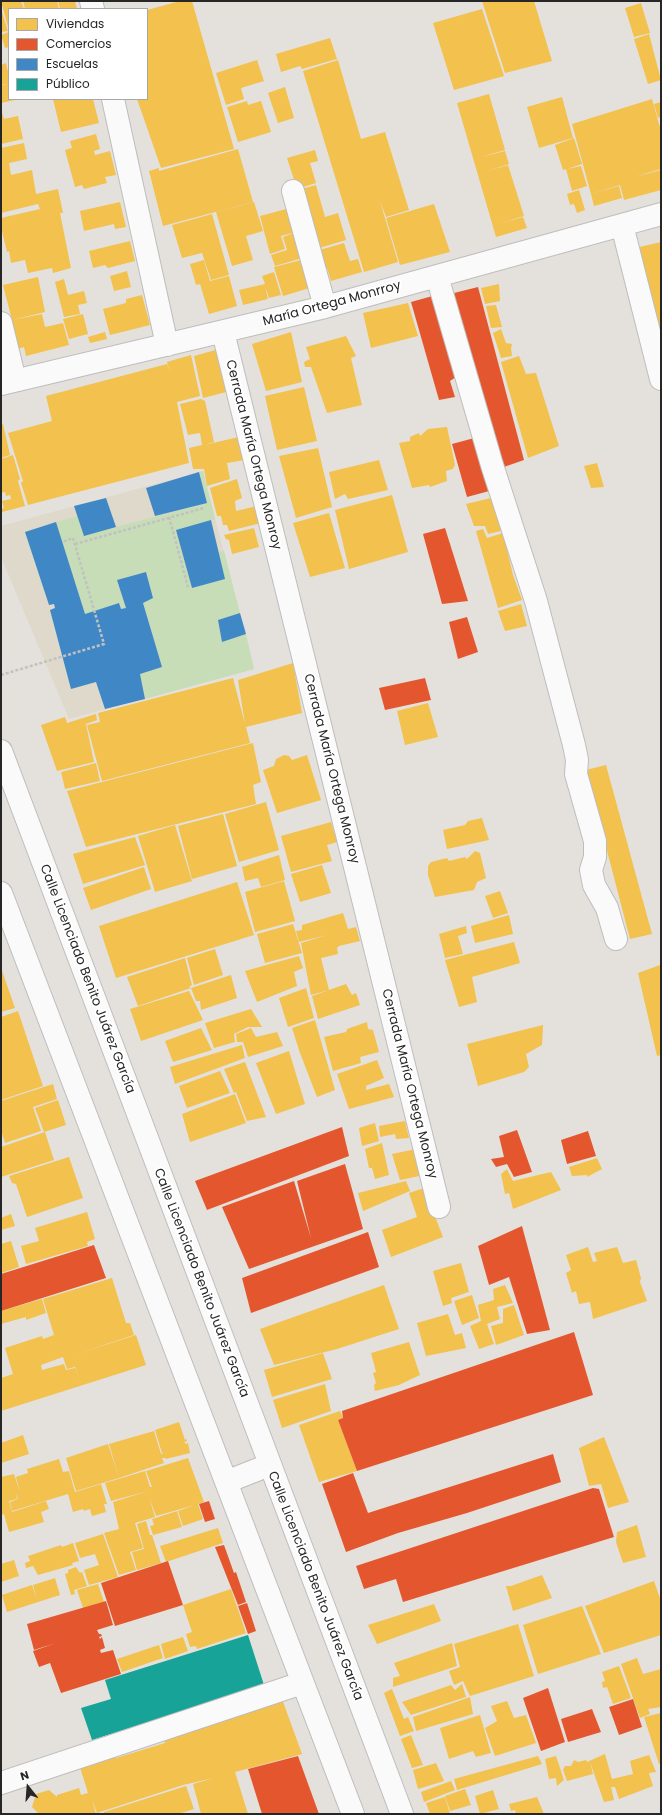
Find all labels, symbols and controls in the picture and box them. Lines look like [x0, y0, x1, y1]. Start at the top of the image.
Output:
legend [8, 8, 148, 100]
text: Viviendas [46, 15, 104, 32]
text: Comercios [46, 35, 111, 52]
text: Escuelas [46, 55, 98, 72]
text: Público [46, 75, 90, 92]
street label: María Ortega Monrroy [261, 278, 403, 330]
street label: Cerrada María Ortega Monroy [222, 358, 284, 552]
street label: Cerrada María Ortega Monroy [300, 672, 362, 866]
street label: Calle Licenciado Benito Juárez García [36, 862, 138, 1096]
street label: Cerrada María Ortega Monroy [378, 987, 440, 1181]
street label: Calle Licenciado Benito Juárez García [150, 1166, 252, 1400]
street label: Calle Licenciado Benito Juárez García [264, 1469, 366, 1703]
north arrow [8, 1767, 48, 1807]
text: N [18, 1767, 31, 1784]

